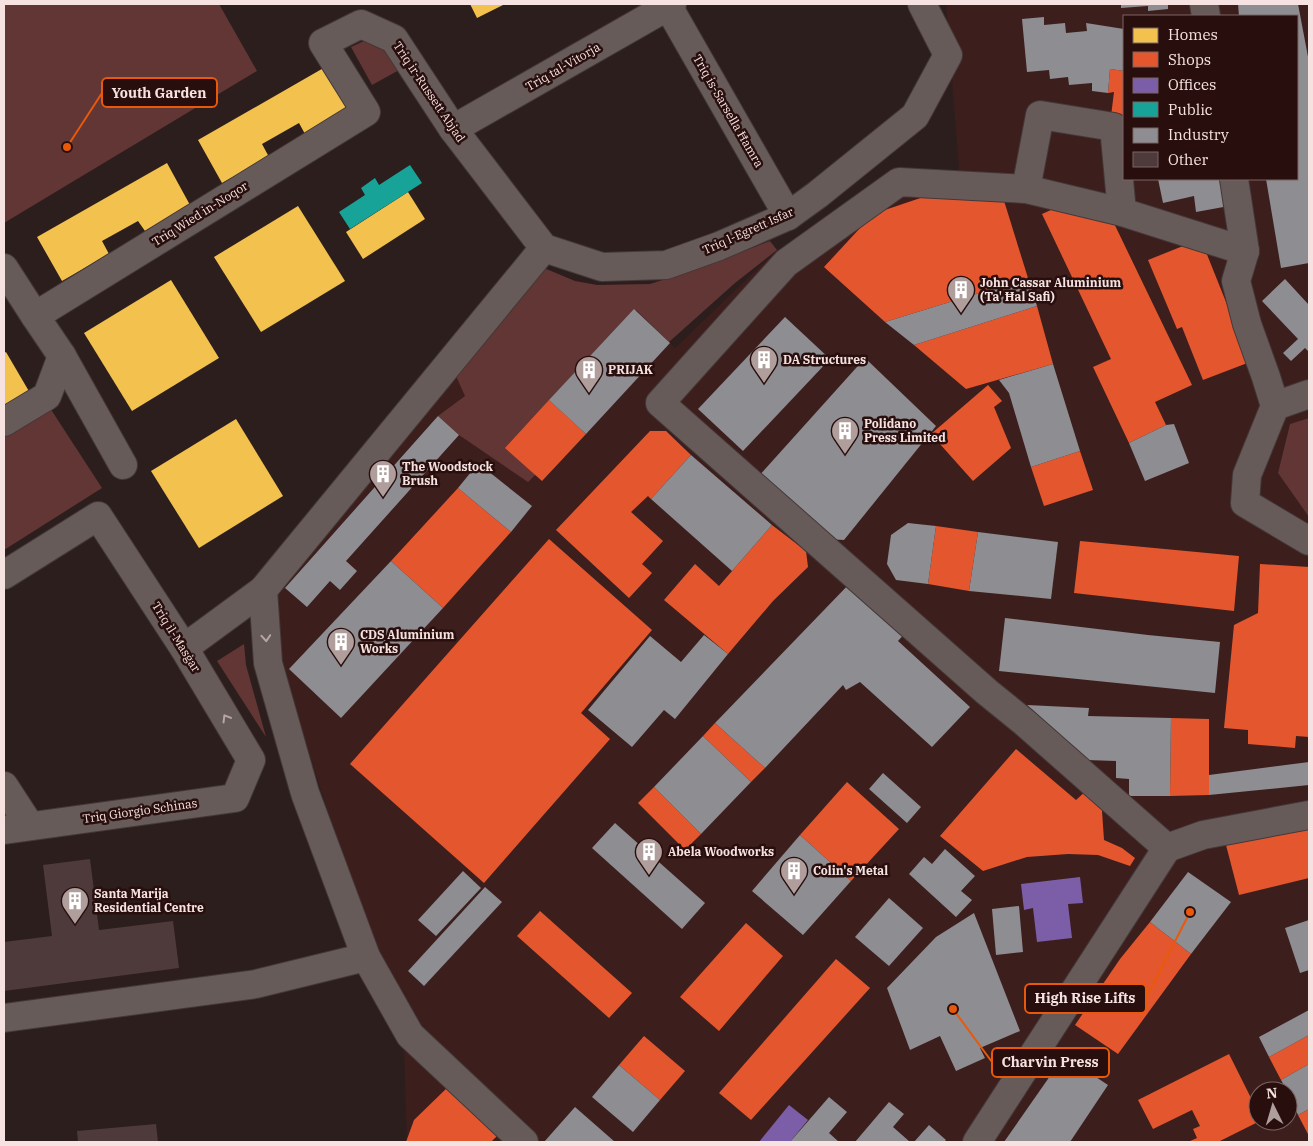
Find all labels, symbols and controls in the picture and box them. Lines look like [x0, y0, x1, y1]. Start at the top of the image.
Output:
legend [1123, 15, 1298, 180]
text: Homes [1168, 25, 1218, 44]
street label: Triq ir-Russett Abjad [390, 39, 469, 145]
street label: Triq tal-Vitorja [523, 39, 603, 94]
text: Shops [1168, 50, 1211, 69]
street label: Triq is-Sarsella Ħamra [690, 52, 767, 170]
text: Offices [1168, 75, 1216, 94]
callout: Youth Garden [102, 78, 217, 107]
text: Youth Garden [111, 84, 207, 102]
text: Public [1168, 100, 1213, 119]
text: Industry [1168, 125, 1229, 144]
text: Other [1168, 150, 1208, 169]
street label: Triq Wied in-Noqor [149, 178, 251, 249]
street label: Triq l-Egrett Isfar [700, 203, 796, 257]
building icon: John Cassar Aluminium (Ta' Ħal Safi) [946, 275, 976, 314]
place label: John Cassar Aluminium (Ta' Ħal Safi) [980, 275, 1121, 304]
building icon: DA Structures [749, 345, 779, 384]
place label: DA Structures [783, 352, 866, 367]
building icon: PRIJAK [574, 355, 604, 394]
place label: PRIJAK [608, 362, 654, 377]
building icon: Polidano Press Limited [830, 416, 860, 455]
place label: Polidano Press Limited [864, 416, 946, 445]
building icon: The Woodstock Brush [368, 459, 398, 498]
place label: The Woodstock Brush [402, 459, 494, 488]
street label: Triq il-Masġar [149, 599, 204, 675]
building icon: CDS Aluminium Works [326, 627, 356, 666]
place label: CDS Aluminium Works [360, 627, 455, 656]
one-way arrow [260, 634, 271, 642]
one-way arrow [223, 715, 233, 724]
street label: Triq Giorgio Schinas [82, 795, 198, 826]
building icon: Abela Woodworks [634, 837, 664, 876]
place label: Abela Woodworks [668, 844, 774, 859]
building icon: Colin's Metal [779, 856, 809, 895]
place label: Colin's Metal [813, 863, 888, 878]
building icon: Santa Marija Residential Centre [60, 886, 90, 925]
place label: Santa Marija Residential Centre [94, 886, 204, 915]
callout: High Rise Lifts [1025, 984, 1146, 1013]
text: High Rise Lifts [1035, 989, 1135, 1007]
callout: Charvin Press [992, 1048, 1109, 1077]
text: Charvin Press [1001, 1053, 1099, 1071]
north arrow [1248, 1081, 1298, 1131]
text: N [1266, 1084, 1278, 1102]

